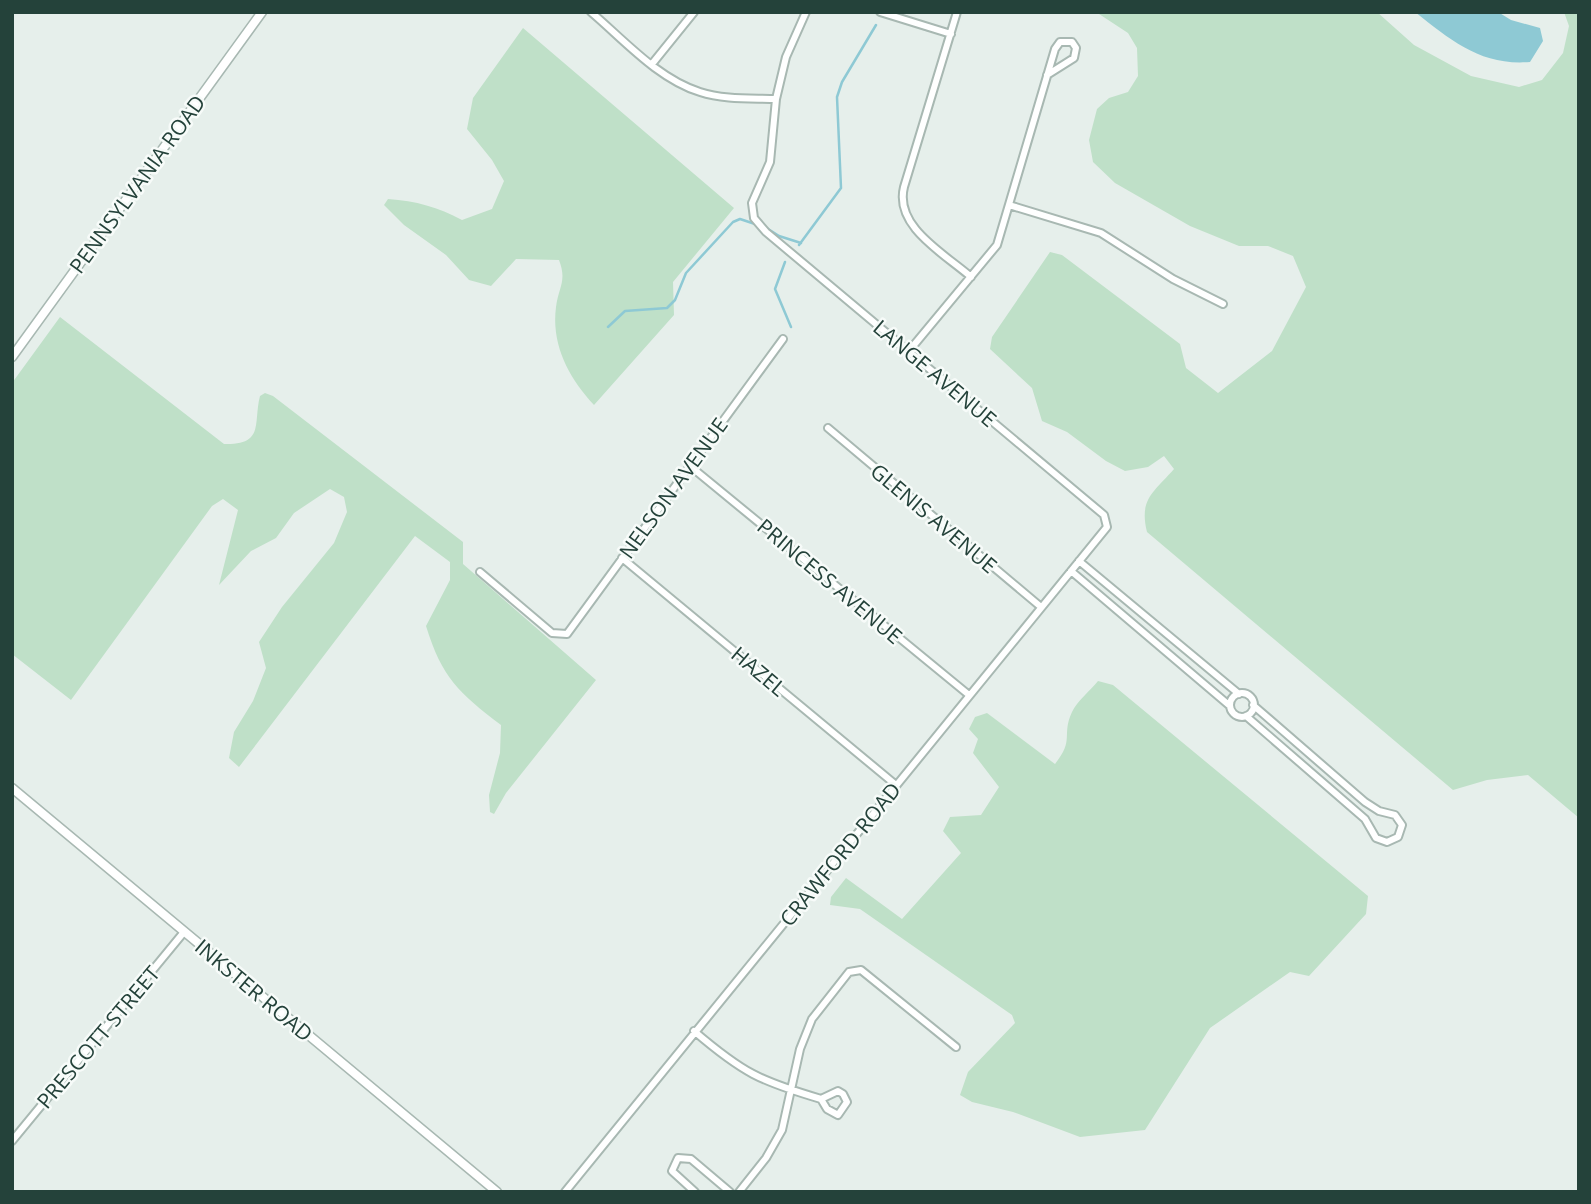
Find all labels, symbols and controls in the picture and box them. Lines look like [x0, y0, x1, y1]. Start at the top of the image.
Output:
street label: PENNSYLVANIA ROAD [63, 89, 211, 279]
street label: LANGE AVENUE [868, 313, 1002, 433]
street label: NELSON AVENUE [612, 412, 734, 564]
street label: GLENIS AVENUE [865, 457, 1003, 579]
street label: PRINCESS AVENUE [752, 512, 908, 650]
street label: HAZEL [726, 640, 792, 702]
street label: CRAWFORD ROAD [773, 776, 907, 932]
street label: INKSTER ROAD [189, 933, 319, 1047]
street label: PRESCOTT STREET [30, 960, 166, 1114]

